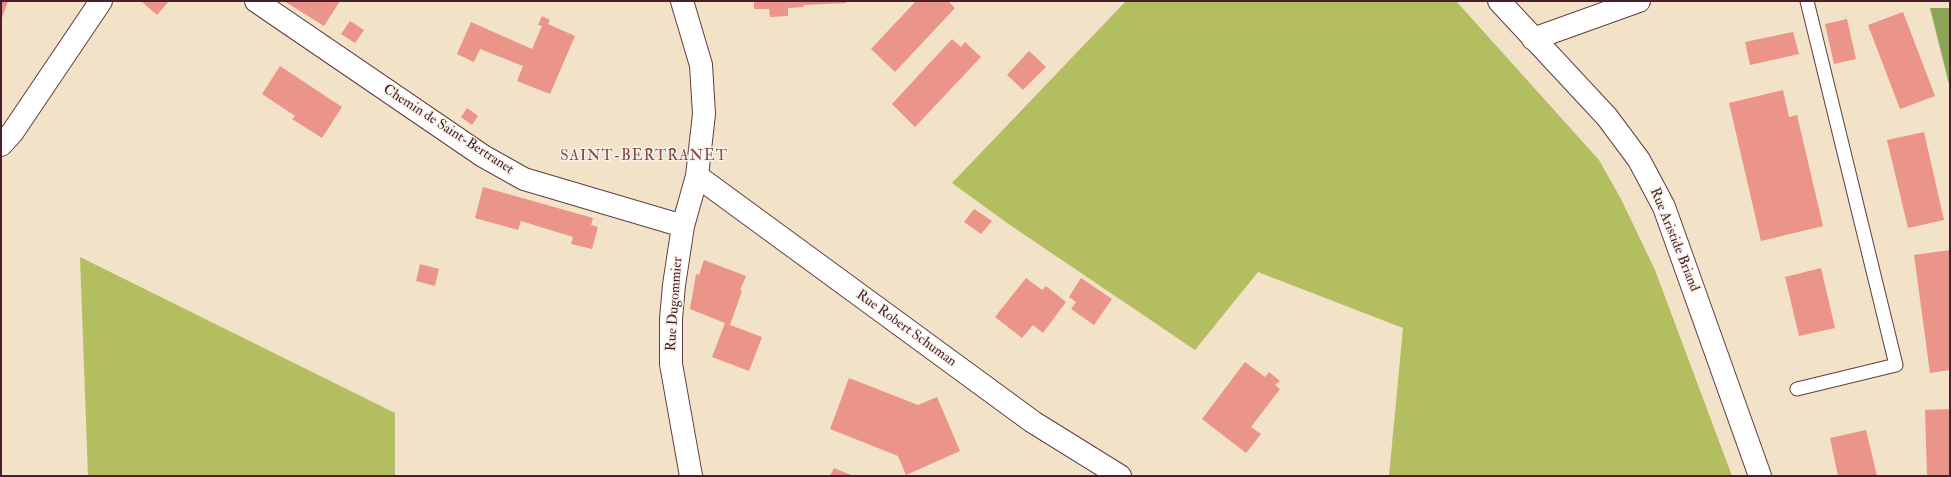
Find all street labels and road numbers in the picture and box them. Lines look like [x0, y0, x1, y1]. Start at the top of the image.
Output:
street label: Chemin de Saint-Bertranet [380, 82, 516, 178]
street label: Rue Aristide Briand [1646, 186, 1702, 294]
street label: Rue Dugommier [663, 256, 687, 352]
street label: Rue Robert Schuman [853, 287, 959, 371]

